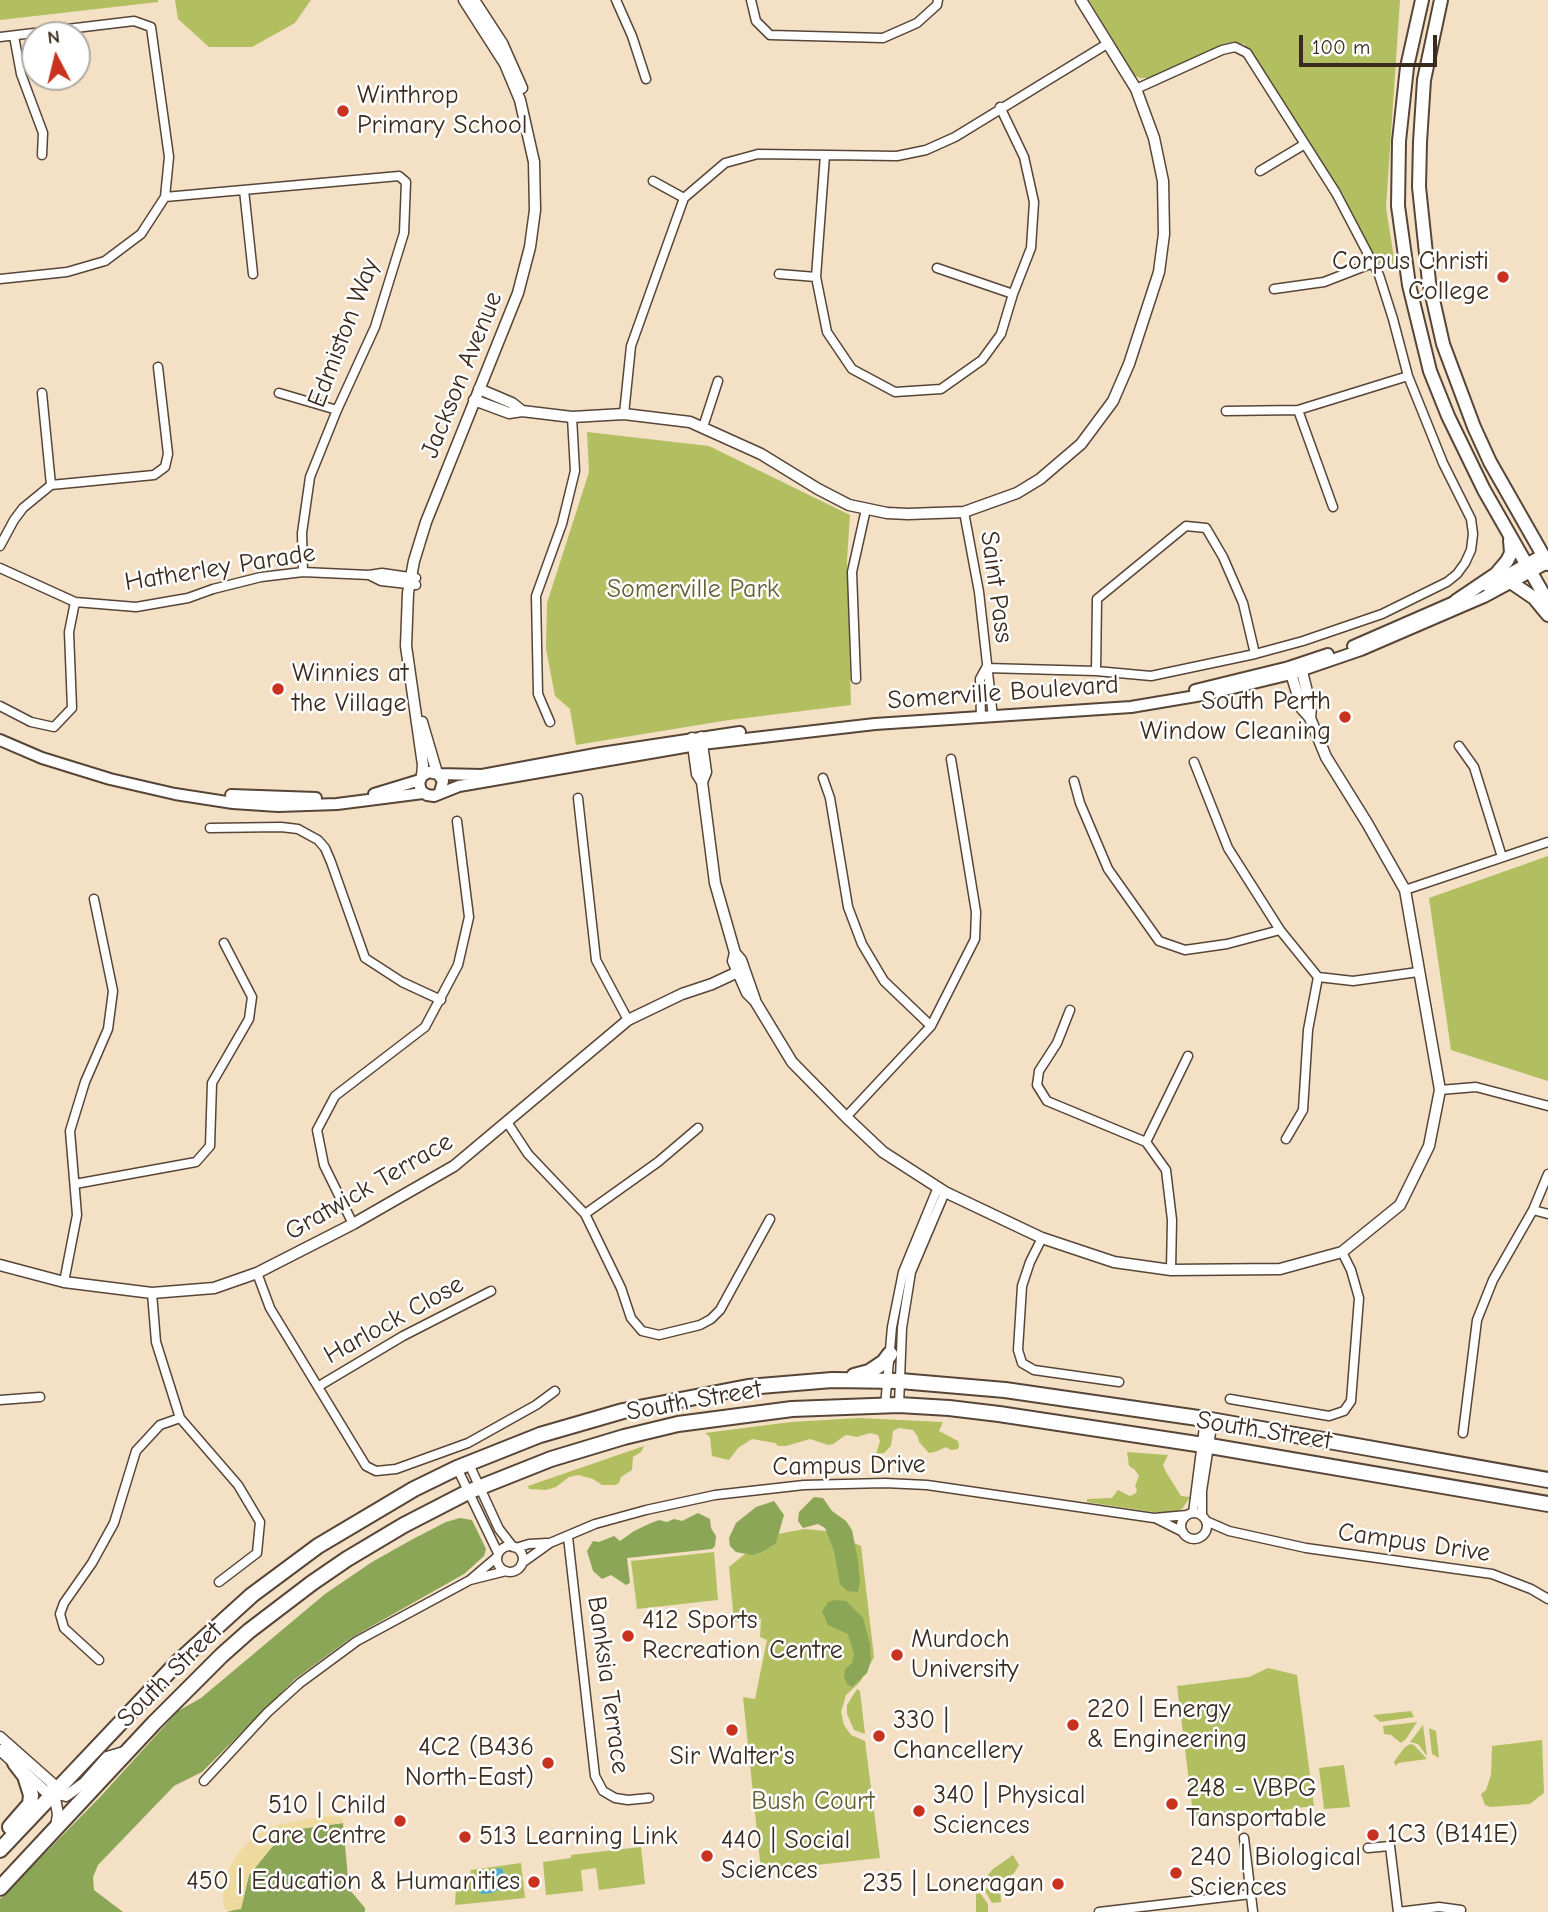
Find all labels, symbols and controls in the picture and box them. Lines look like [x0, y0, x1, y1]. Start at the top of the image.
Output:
north arrow [21, 21, 91, 91]
scale bar [1303, 21, 1441, 65]
text: N [46, 25, 61, 49]
text: 100 m [1312, 35, 1370, 59]
place label: Winthrop Primary School [357, 80, 527, 142]
marker: Winthrop Primary School [335, 103, 351, 119]
place label: Corpus Christi College [1332, 246, 1489, 308]
street label: Edmiston Way [301, 254, 387, 412]
marker: Corpus Christi College [1495, 269, 1511, 285]
street label: Jackson Avenue [414, 287, 510, 463]
street label: Saint Pass [973, 529, 1019, 645]
street label: Hatherley Parade [122, 538, 318, 598]
park label: Somerville Park [607, 574, 779, 606]
place label: Winnies at the Village [292, 658, 408, 720]
street label: Somerville Boulevard [886, 669, 1120, 717]
marker: Winnies at the Village [270, 681, 286, 697]
place label: South Perth Window Cleaning [1140, 686, 1331, 748]
marker: South Perth Window Cleaning [1337, 709, 1353, 725]
street label: Gratwick Terrace [280, 1126, 458, 1248]
street label: Harlock Close [319, 1269, 469, 1371]
street label: South Street [624, 1374, 764, 1428]
street label: South Street [1194, 1405, 1334, 1457]
street label: Campus Drive [772, 1449, 926, 1483]
street label: Campus Drive [1336, 1517, 1492, 1569]
street label: Banksia Terrace [580, 1594, 636, 1776]
place label: 412 Sports Recreation Centre [642, 1605, 843, 1666]
street label: South Street [111, 1616, 229, 1734]
place label: Murdoch University [911, 1624, 1019, 1686]
marker: 412 Sports Recreation Centre [620, 1628, 636, 1644]
marker: Murdoch University [889, 1647, 905, 1663]
place label: 220 | Energy & Engineering [1087, 1694, 1247, 1756]
place label: 330 | Chancellery [893, 1705, 1023, 1766]
marker: 220 | Energy & Engineering [1065, 1717, 1081, 1733]
marker: Sir Walter's [724, 1722, 740, 1738]
marker: 330 | Chancellery [871, 1728, 887, 1744]
place label: 4C2 (B436 North-East) [405, 1732, 534, 1794]
place label: Sir Walter's [669, 1741, 795, 1773]
marker: 4C2 (B436 North-East) [540, 1755, 556, 1771]
place label: 248 - VBPG Tansportable [1186, 1773, 1326, 1834]
place label: 340 | Physical Sciences [933, 1780, 1086, 1842]
park label: Bush Court [751, 1786, 875, 1818]
place label: 510 | Child Care Centre [251, 1790, 386, 1852]
marker: 248 - VBPG Tansportable [1164, 1796, 1180, 1812]
marker: 340 | Physical Sciences [911, 1803, 927, 1819]
marker: 510 | Child Care Centre [392, 1813, 408, 1829]
place label: 1C3 (B141E) [1387, 1819, 1518, 1851]
place label: 513 Learning Link [479, 1821, 678, 1853]
place label: 440 | Social Sciences [721, 1825, 850, 1886]
marker: 1C3 (B141E) [1365, 1827, 1381, 1843]
marker: 513 Learning Link [457, 1829, 473, 1845]
place label: 240 | Biological Sciences [1190, 1842, 1361, 1904]
marker: 440 | Social Sciences [699, 1848, 715, 1864]
marker: 240 | Biological Sciences [1168, 1865, 1184, 1881]
place label: 450 | Education & Humanities [186, 1866, 520, 1898]
place label: 235 | Loneragan [862, 1868, 1044, 1900]
marker: 450 | Education & Humanities [526, 1874, 542, 1890]
marker: 235 | Loneragan [1050, 1876, 1066, 1892]

